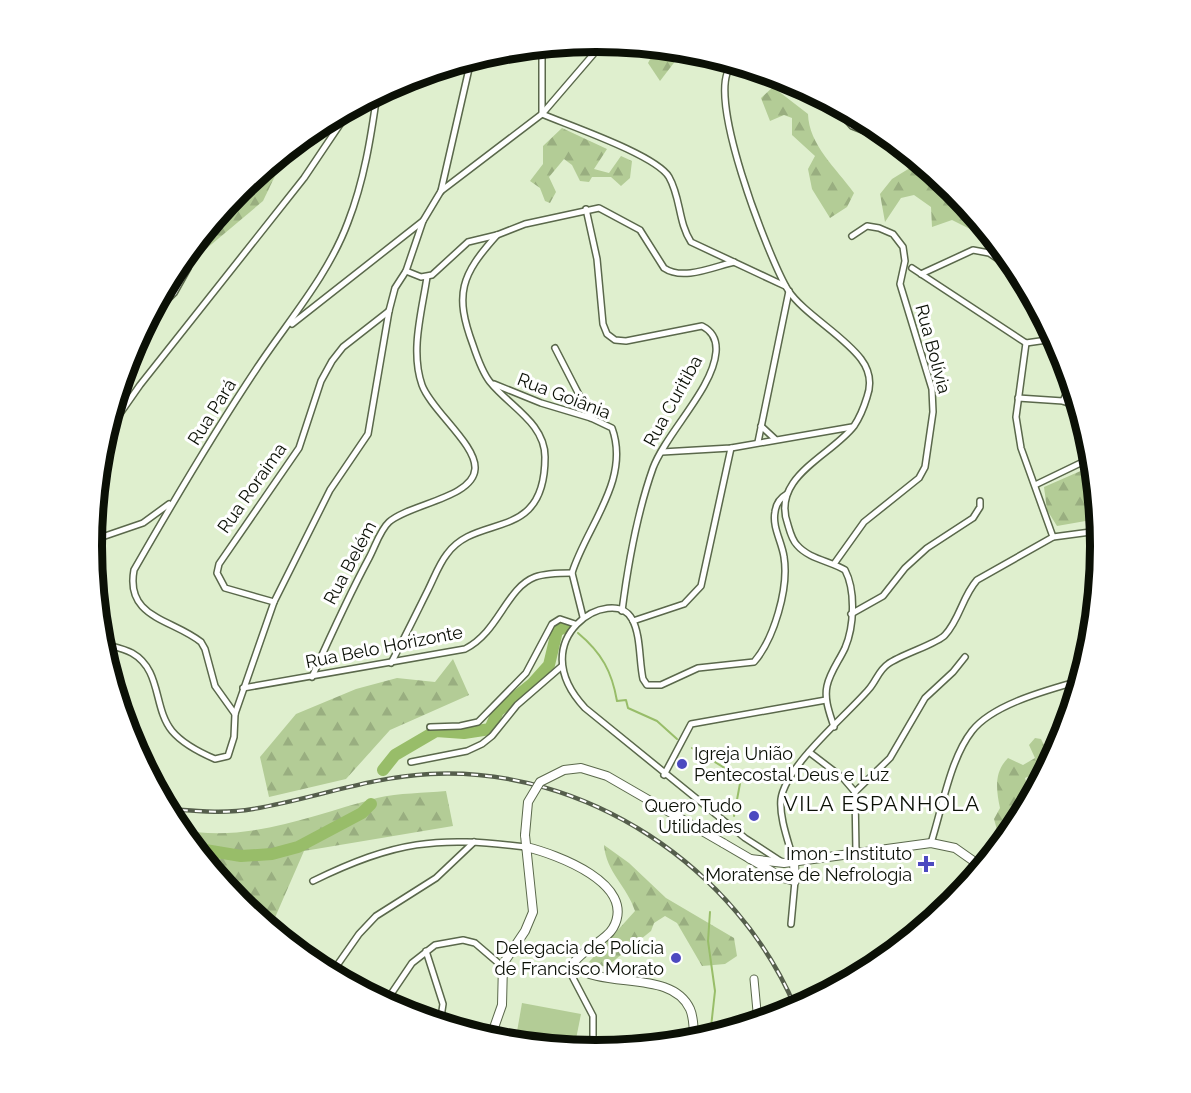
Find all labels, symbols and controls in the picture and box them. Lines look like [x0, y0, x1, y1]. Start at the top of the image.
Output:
street label: Rua Bolívia [911, 302, 955, 396]
street label: Rua Curitiba [639, 352, 706, 450]
street label: Rua Goiânia [515, 368, 614, 423]
street label: Rua Pará [183, 375, 240, 449]
street label: Rua Roraima [213, 439, 290, 537]
street label: Rua Belém [319, 518, 380, 608]
street label: Rua Belo Horizonte [303, 621, 465, 672]
place label: Igreja União Pentecostal Deus e Luz [694, 743, 889, 785]
marker: Igreja União Pentecostal Deus e Luz [675, 757, 689, 771]
district label: VILA ESPANHOLA [783, 791, 981, 816]
place label: Quero Tudo Utilidades [644, 795, 742, 837]
marker: Quero Tudo Utilidades [747, 809, 761, 823]
place label: Imon - Instituto Moratense de Nefrologia [705, 843, 912, 885]
marker: Imon - Instituto Moratense de Nefrologia [917, 855, 935, 873]
place label: Delegacia de Polícia de Francisco Morato [495, 937, 664, 979]
marker: Delegacia de Polícia de Francisco Morato [669, 951, 683, 965]

